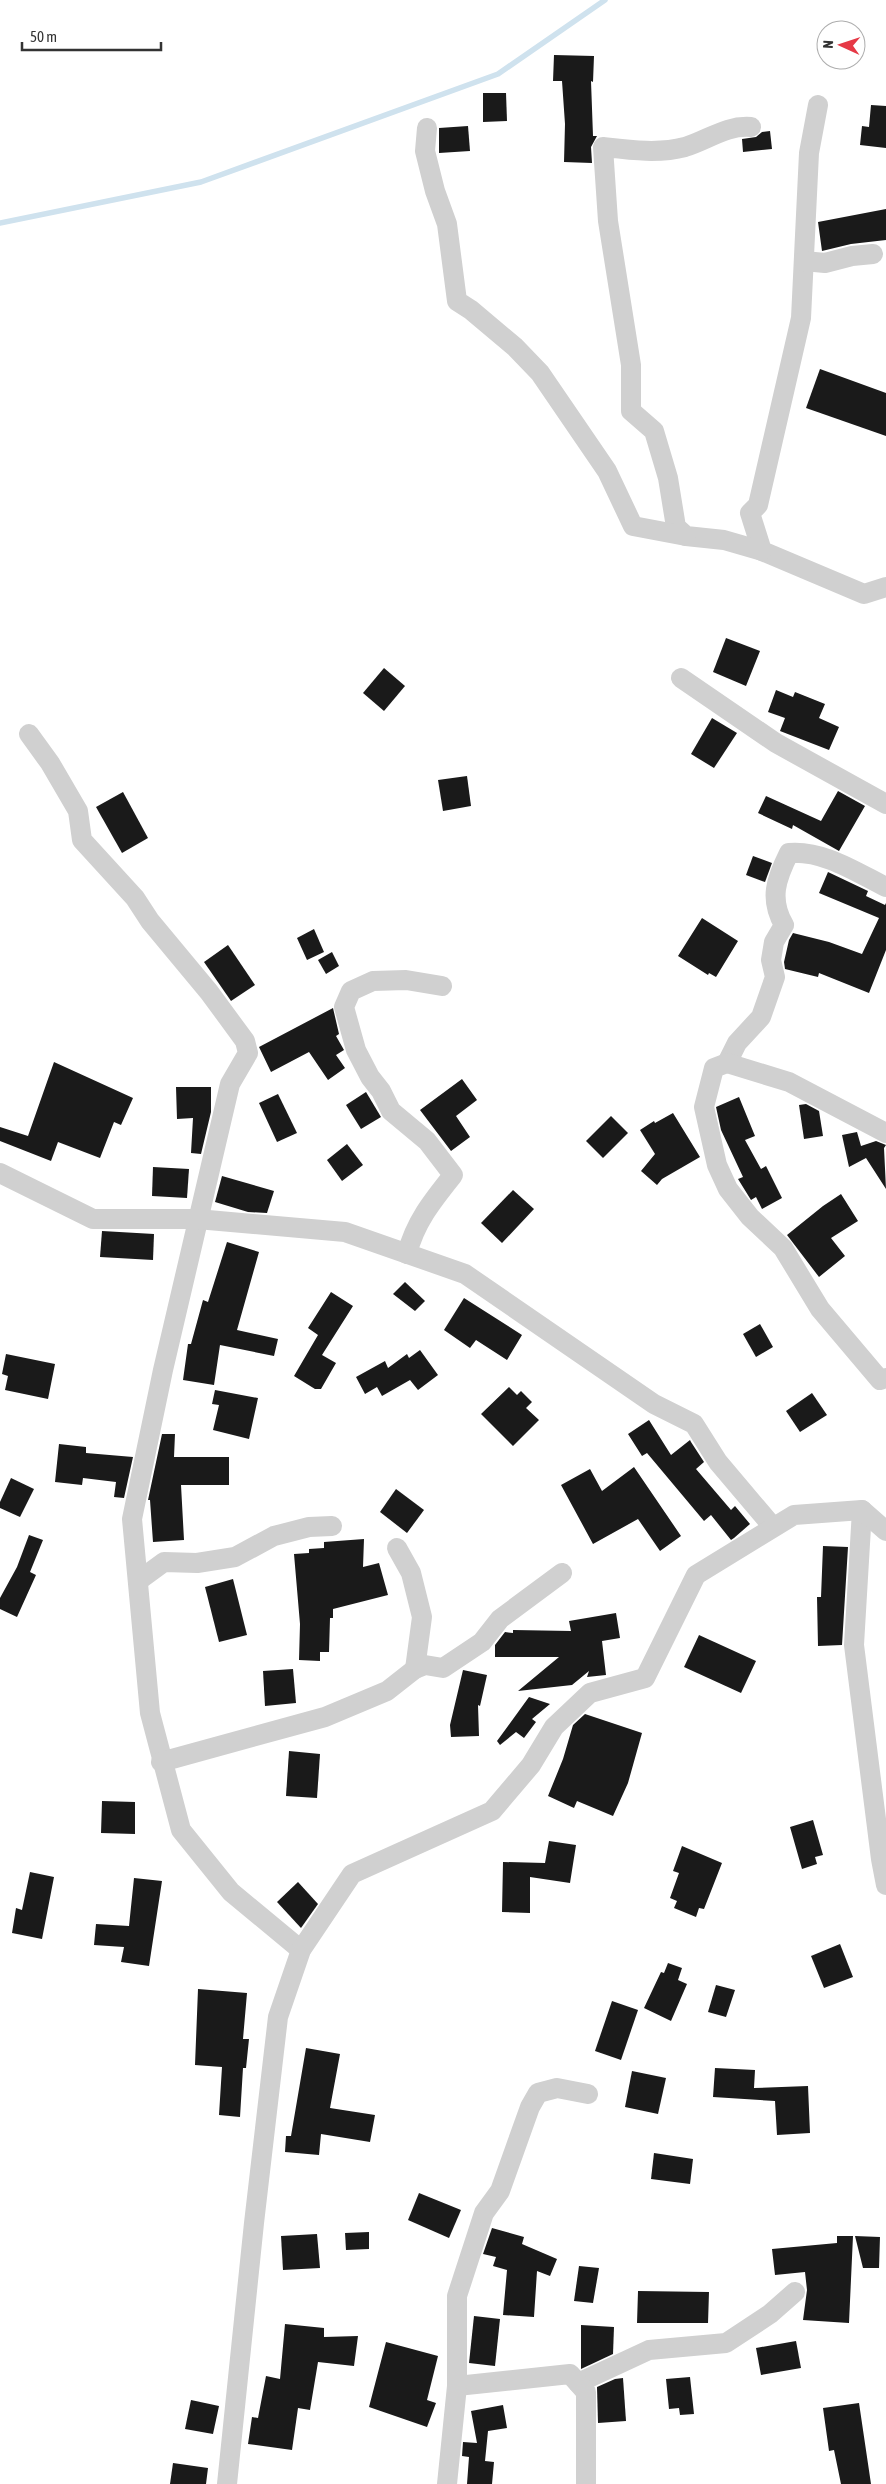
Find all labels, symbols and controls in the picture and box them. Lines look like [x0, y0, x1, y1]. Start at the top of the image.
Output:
scale bar [22, 20, 161, 52]
north arrow [816, 20, 866, 70]
text: 50 m [30, 28, 57, 45]
text: N [820, 40, 836, 49]

